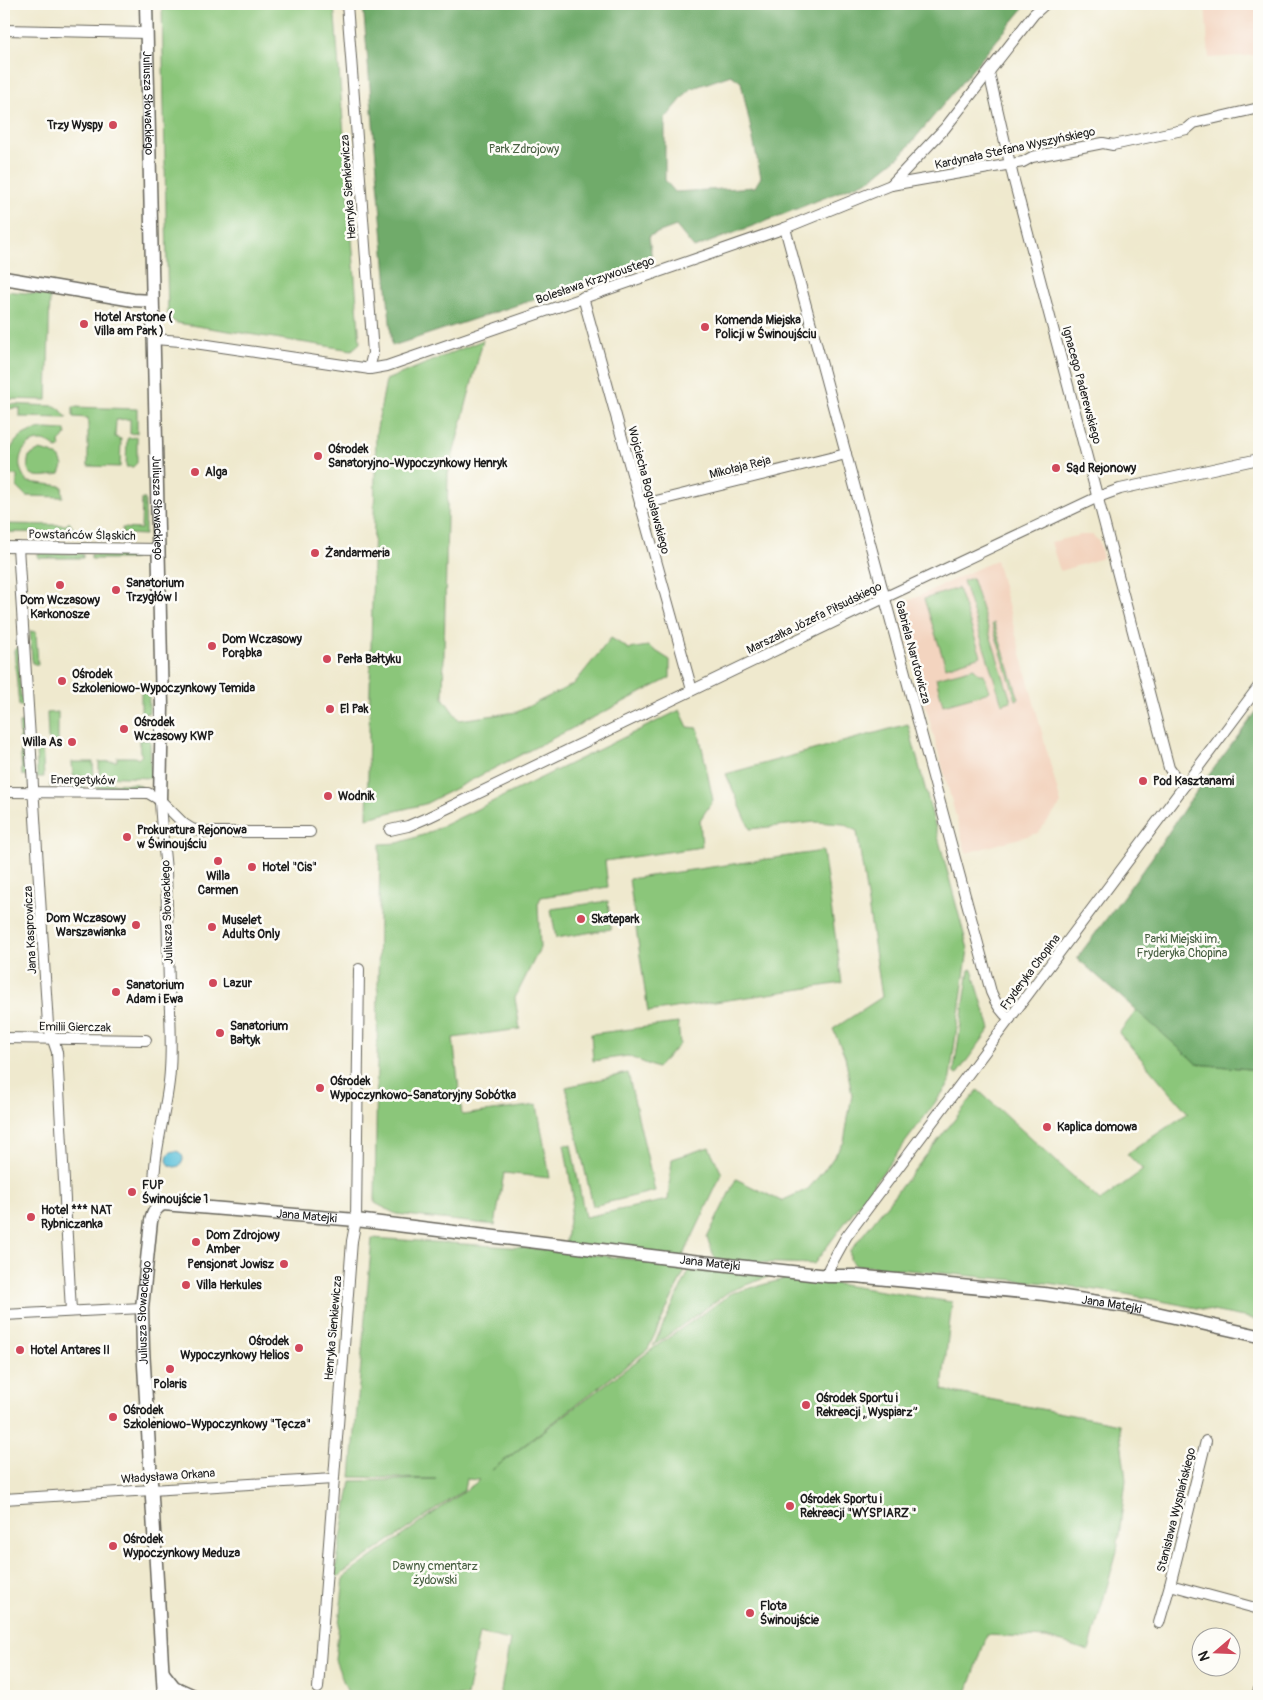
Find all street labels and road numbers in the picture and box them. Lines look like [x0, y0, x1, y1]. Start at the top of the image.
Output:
street label: Juliusza Słowackiego [139, 51, 156, 156]
street label: Kardynała Stefana Wyszyńskiego [934, 124, 1097, 173]
street label: Henryka Sienkiewicza [337, 134, 360, 240]
street label: Bolesława Krzywoustego [534, 253, 657, 308]
street label: Ignacego Paderewskiego [1059, 325, 1105, 446]
street label: Wojciecha Bogusławskiego [624, 425, 673, 556]
street label: Mikołaja Reja [708, 452, 773, 482]
street label: Juliusza Słowackiego [148, 456, 166, 561]
street label: Powstańców Śląskich [28, 526, 136, 544]
street label: Marszałka Józefa Piłsudskiego [744, 579, 885, 658]
street label: Gabriela Narutowicza [892, 599, 934, 706]
street label: Energetyków [50, 772, 116, 789]
street label: Juliusza Słowackiego [158, 859, 177, 964]
street label: Jana Kasprowicza [21, 885, 40, 974]
street label: Fryderyka Chopina [997, 931, 1064, 1013]
street label: Emilii Gierczak [39, 1019, 111, 1036]
street label: Jana Matejki [276, 1206, 338, 1226]
street label: Jana Matejki [679, 1253, 741, 1274]
street label: Juliusza Słowackiego [135, 1259, 155, 1365]
street label: Henryka Sienkiewicza [321, 1275, 346, 1381]
street label: Jana Matejki [1080, 1293, 1143, 1318]
street label: Stanisława Wyspiańskiego [1154, 1446, 1199, 1574]
street label: Władysława Orkana [120, 1466, 216, 1487]

